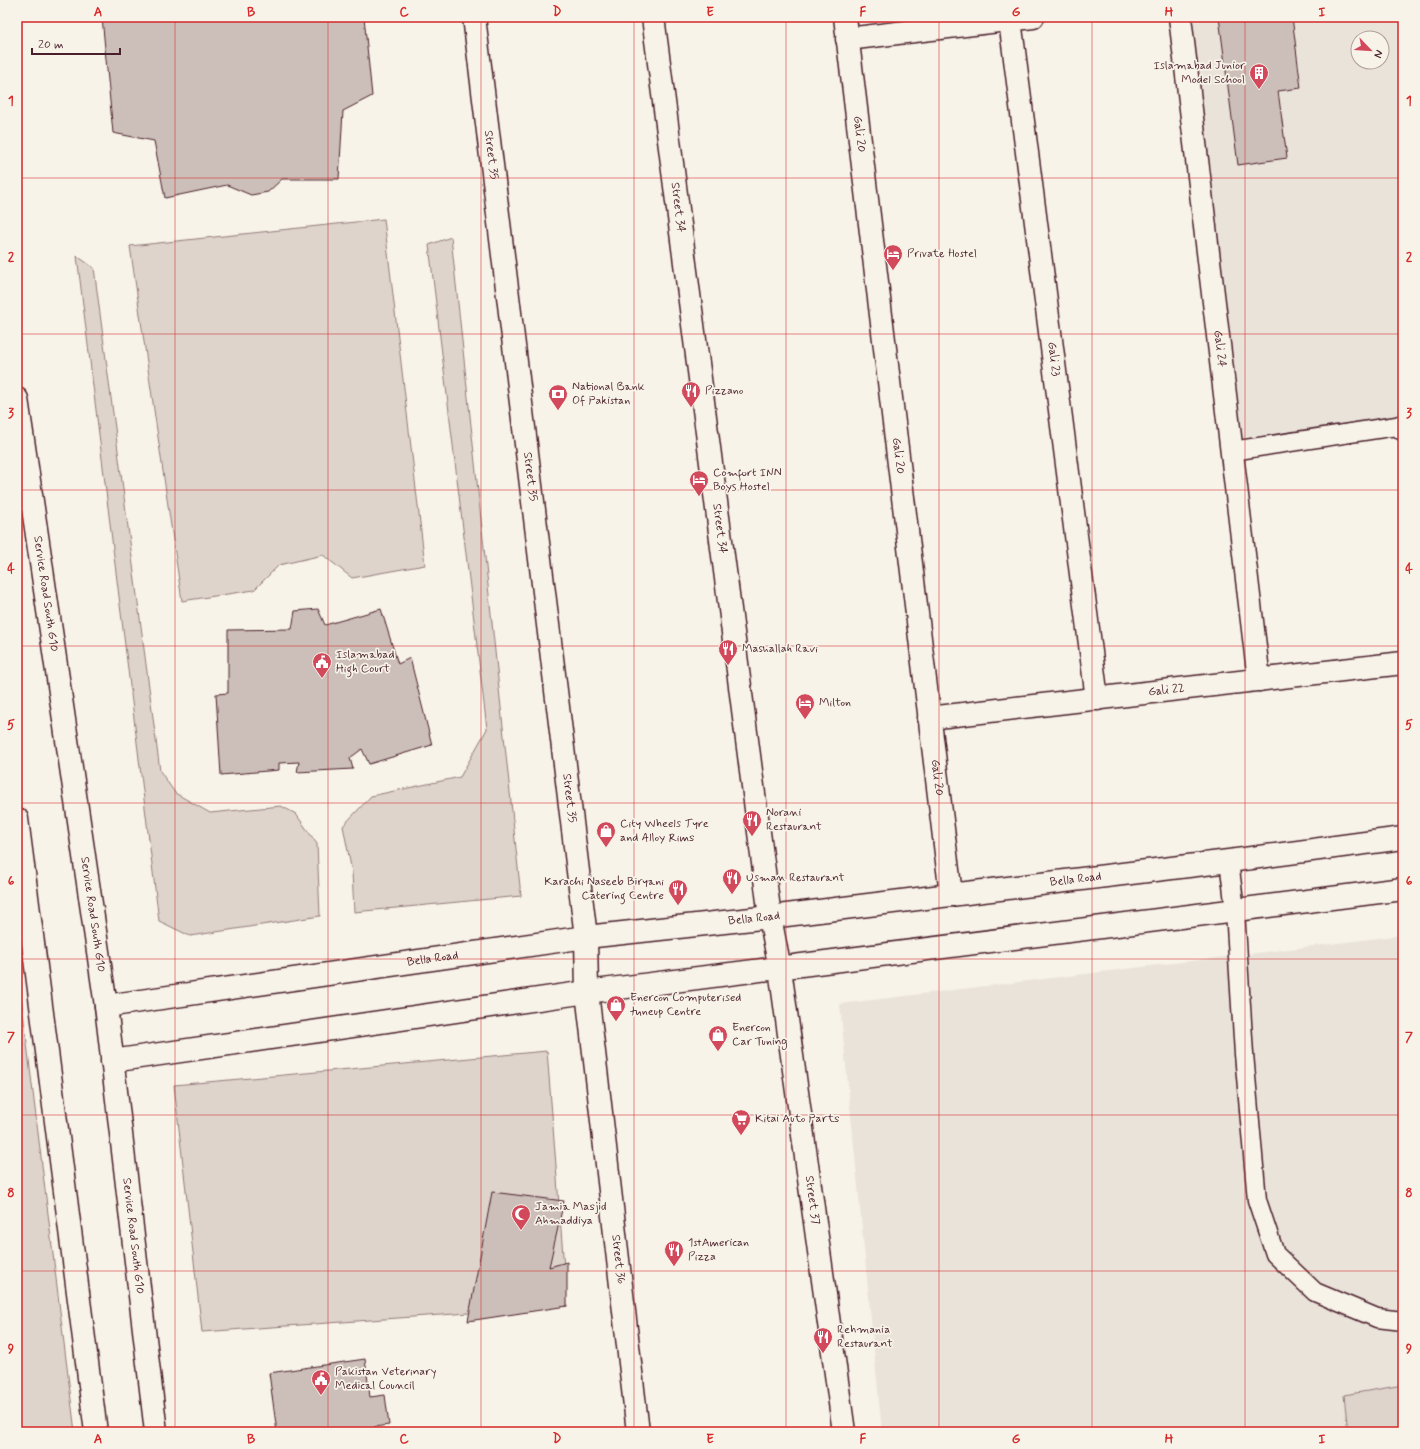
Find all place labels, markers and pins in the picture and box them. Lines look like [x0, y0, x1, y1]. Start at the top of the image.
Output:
place label: Islamabad Junior Model School [1153, 58, 1245, 88]
building icon: Islamabad Junior Model School [1248, 62, 1270, 90]
hotel icon: Private Hostel [882, 243, 904, 271]
place label: Private Hostel [907, 246, 977, 262]
place label: National Bank Of Pakistan [572, 379, 645, 409]
restaurant icon: Pizzano [680, 380, 702, 408]
bank icon: National Bank Of Pakistan [547, 383, 569, 411]
place label: Pizzano [705, 383, 744, 399]
place label: Comfort INN Boys Hostel [713, 465, 782, 495]
hotel icon: Comfort INN Boys Hostel [688, 469, 710, 497]
restaurant icon: Mashallah Ravi [717, 638, 739, 666]
place label: Mashallah Ravi [742, 641, 818, 657]
place label: Islamabad High Court [336, 647, 394, 678]
public building icon: Islamabad High Court [311, 651, 333, 679]
hotel icon: Milton [794, 692, 816, 720]
place label: Milton [819, 695, 851, 711]
place label: Norani Restaurant [766, 805, 822, 835]
restaurant icon: Norani Restaurant [741, 809, 763, 837]
place label: City Wheels Tyre and Alloy Rims [620, 816, 709, 846]
shop icon: City Wheels Tyre and Alloy Rims [595, 820, 617, 848]
restaurant icon: Usman Restaurant [721, 867, 743, 895]
place label: Usman Restaurant [746, 870, 845, 886]
place label: Karachi Naseeb Biryani Catering Centre [544, 874, 664, 905]
restaurant icon: Karachi Naseeb Biryani Catering Centre [667, 878, 689, 906]
place label: Enercon Computerised tuneup Centre [629, 990, 741, 1020]
shop icon: Enercon Computerised tuneup Centre [605, 994, 627, 1022]
place label: Enercon Car Tuning [732, 1020, 787, 1050]
shop icon: Enercon Car Tuning [707, 1024, 729, 1052]
supermarket icon: Kitai Auto Parts [730, 1108, 752, 1136]
place label: Kitai Auto Parts [755, 1111, 839, 1127]
place label: Jamia Masjid Ahmaddiya [535, 1199, 607, 1229]
mosque icon: Jamia Masjid Ahmaddiya [510, 1203, 532, 1231]
place label: 1stAmerican Pizza [688, 1235, 749, 1265]
restaurant icon: 1stAmerican Pizza [663, 1239, 685, 1267]
place label: Rehmania Restaurant [837, 1322, 893, 1352]
restaurant icon: Rehmania Restaurant [812, 1326, 834, 1354]
place label: Pakistan Veterinary Medical Council [335, 1364, 437, 1394]
public building icon: Pakistan Veterinary Medical Council [310, 1368, 332, 1396]

